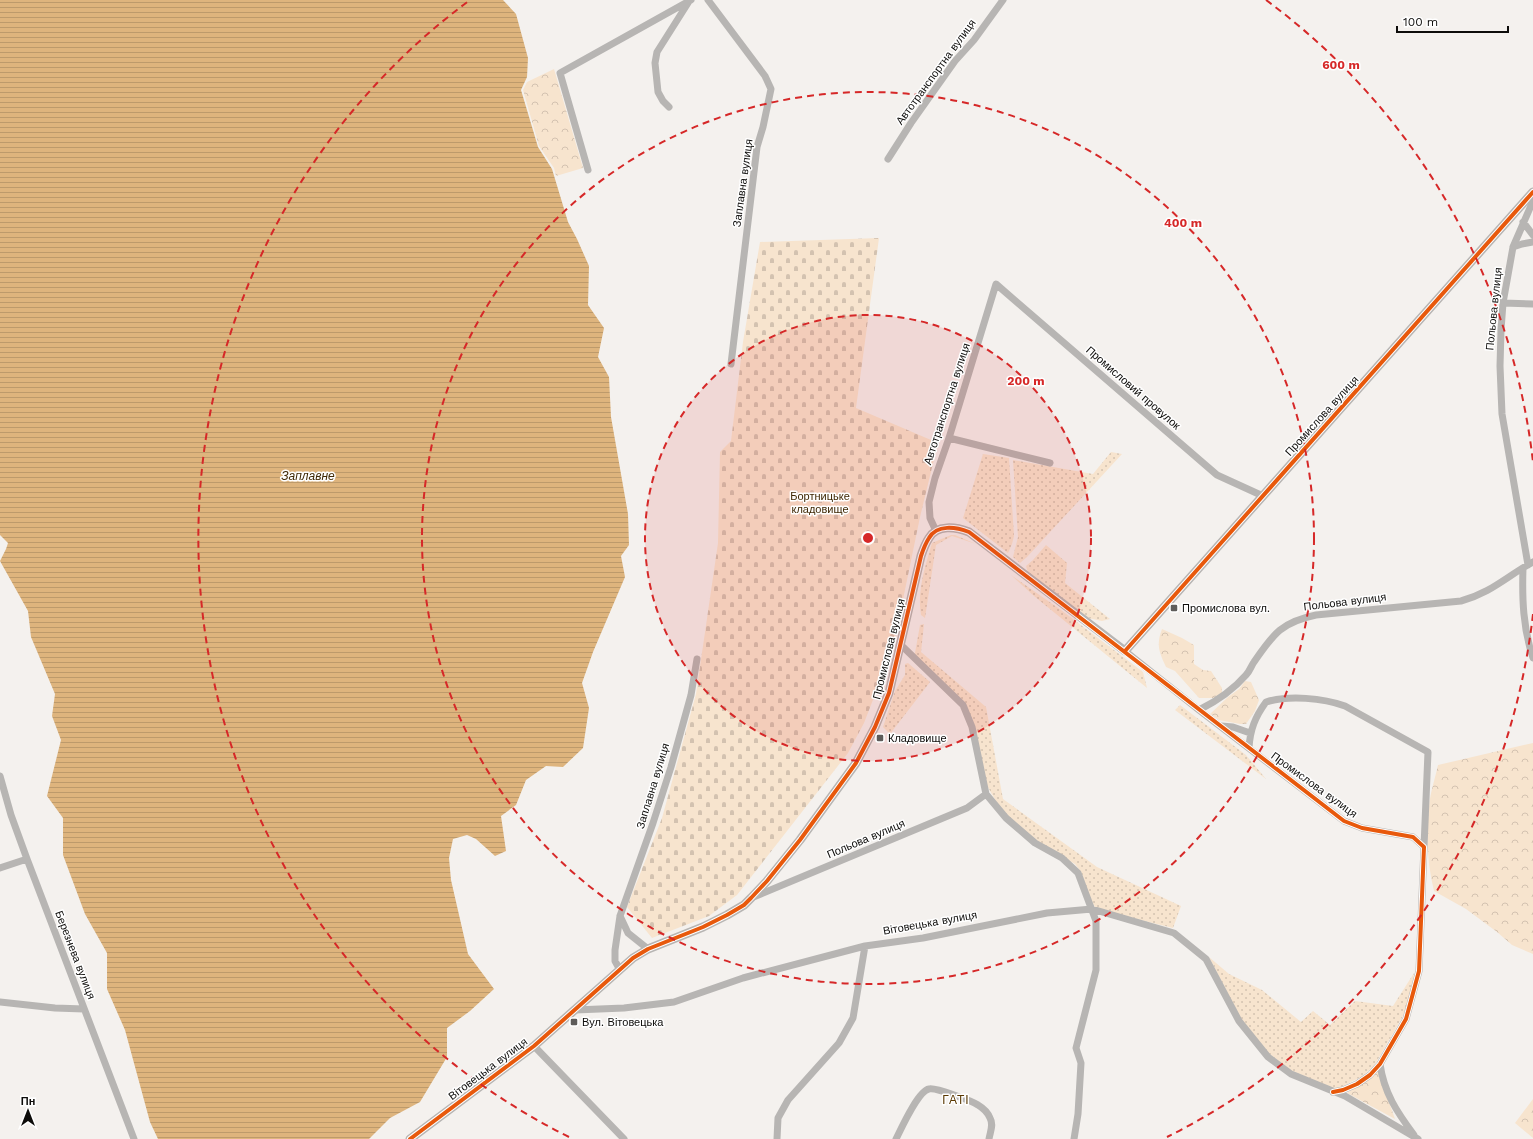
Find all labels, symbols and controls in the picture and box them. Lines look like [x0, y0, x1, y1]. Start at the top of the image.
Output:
scale bar [1397, 8, 1508, 34]
text: 100 m [1403, 15, 1438, 29]
street label: Автотранспортна вулиця [893, 17, 979, 127]
text: 600 m [1322, 58, 1360, 72]
street label: Заплавна вулиця [730, 138, 756, 228]
text: 400 m [1164, 216, 1202, 230]
street label: Польова вулиця [1483, 267, 1505, 351]
street label: Автотранспортна вулиця [921, 341, 973, 466]
street label: Промисловий провулок [1083, 344, 1183, 433]
street label: Промислова вулиця [1283, 373, 1361, 459]
text: 200 m [1007, 374, 1045, 388]
water label: Заплавне [281, 469, 335, 483]
park label: Бортницьке кладовище [790, 490, 850, 516]
centre of rings [861, 531, 875, 545]
street label: Польова вулиця [1303, 590, 1387, 614]
street label: Промислова вулиця [870, 597, 908, 701]
place label: Промислова вул. [1182, 602, 1270, 615]
marker: Промислова вул. [1169, 603, 1179, 613]
place label: Кладовище [888, 732, 947, 745]
marker: Кладовище [875, 733, 885, 743]
street label: Заплавна вулиця [634, 742, 672, 830]
street label: Промислова вулиця [1268, 749, 1360, 821]
street label: Польова вулиця [825, 817, 907, 861]
street label: Вітовецька вулиця [882, 908, 978, 938]
street label: Березнева вулиця [52, 909, 98, 1001]
place label: Вул. Вітовецька [582, 1016, 664, 1029]
marker: Вул. Вітовецька [569, 1017, 579, 1027]
street label: Вітовецька вулиця [446, 1035, 530, 1103]
north arrow [8, 1091, 48, 1131]
district label: ГАТІ [942, 1093, 970, 1107]
text: Пн [21, 1095, 35, 1108]

